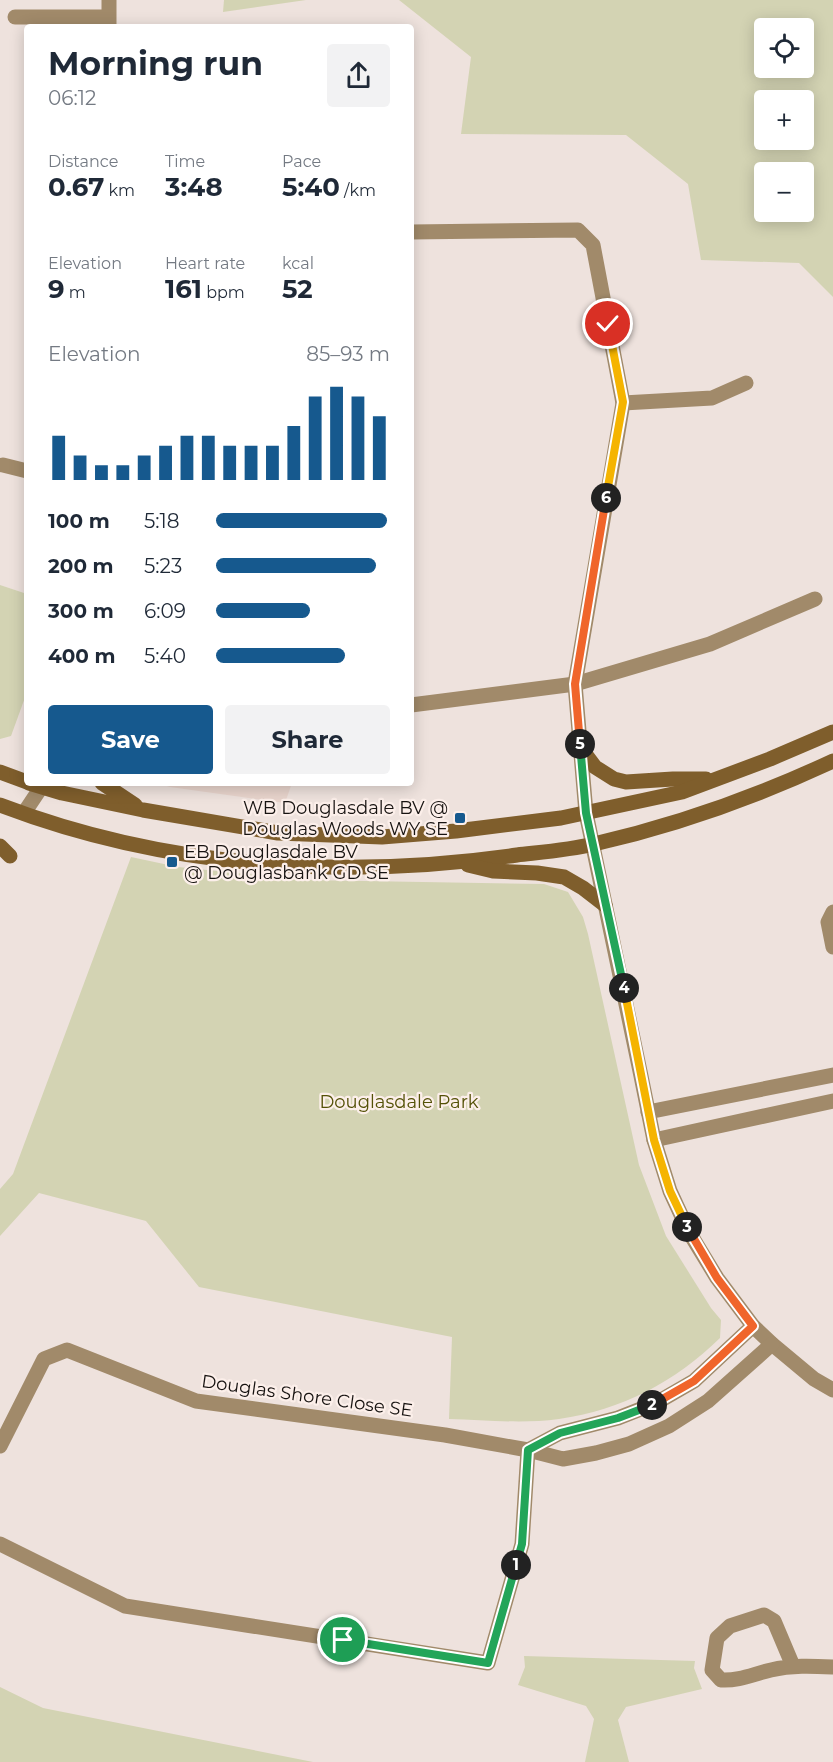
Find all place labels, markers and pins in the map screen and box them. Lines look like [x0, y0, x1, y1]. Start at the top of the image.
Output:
pin [582, 298, 633, 349]
pin: 6 [591, 483, 621, 513]
pin: 5 [565, 729, 595, 759]
place label: WB Douglasdale BV @ Douglas Woods WY SE [242, 797, 448, 840]
marker: WB Douglasdale BV @ Douglas Woods WY SE [453, 811, 467, 825]
place label: EB Douglasdale BV @ Douglasbank GD SE [184, 841, 389, 884]
marker: EB Douglasdale BV @ Douglasbank GD SE [165, 855, 179, 869]
pin: 4 [609, 973, 639, 1003]
pin: 3 [672, 1212, 702, 1242]
pin: 2 [637, 1390, 667, 1420]
pin: 1 [501, 1550, 531, 1580]
pin [317, 1614, 368, 1665]

